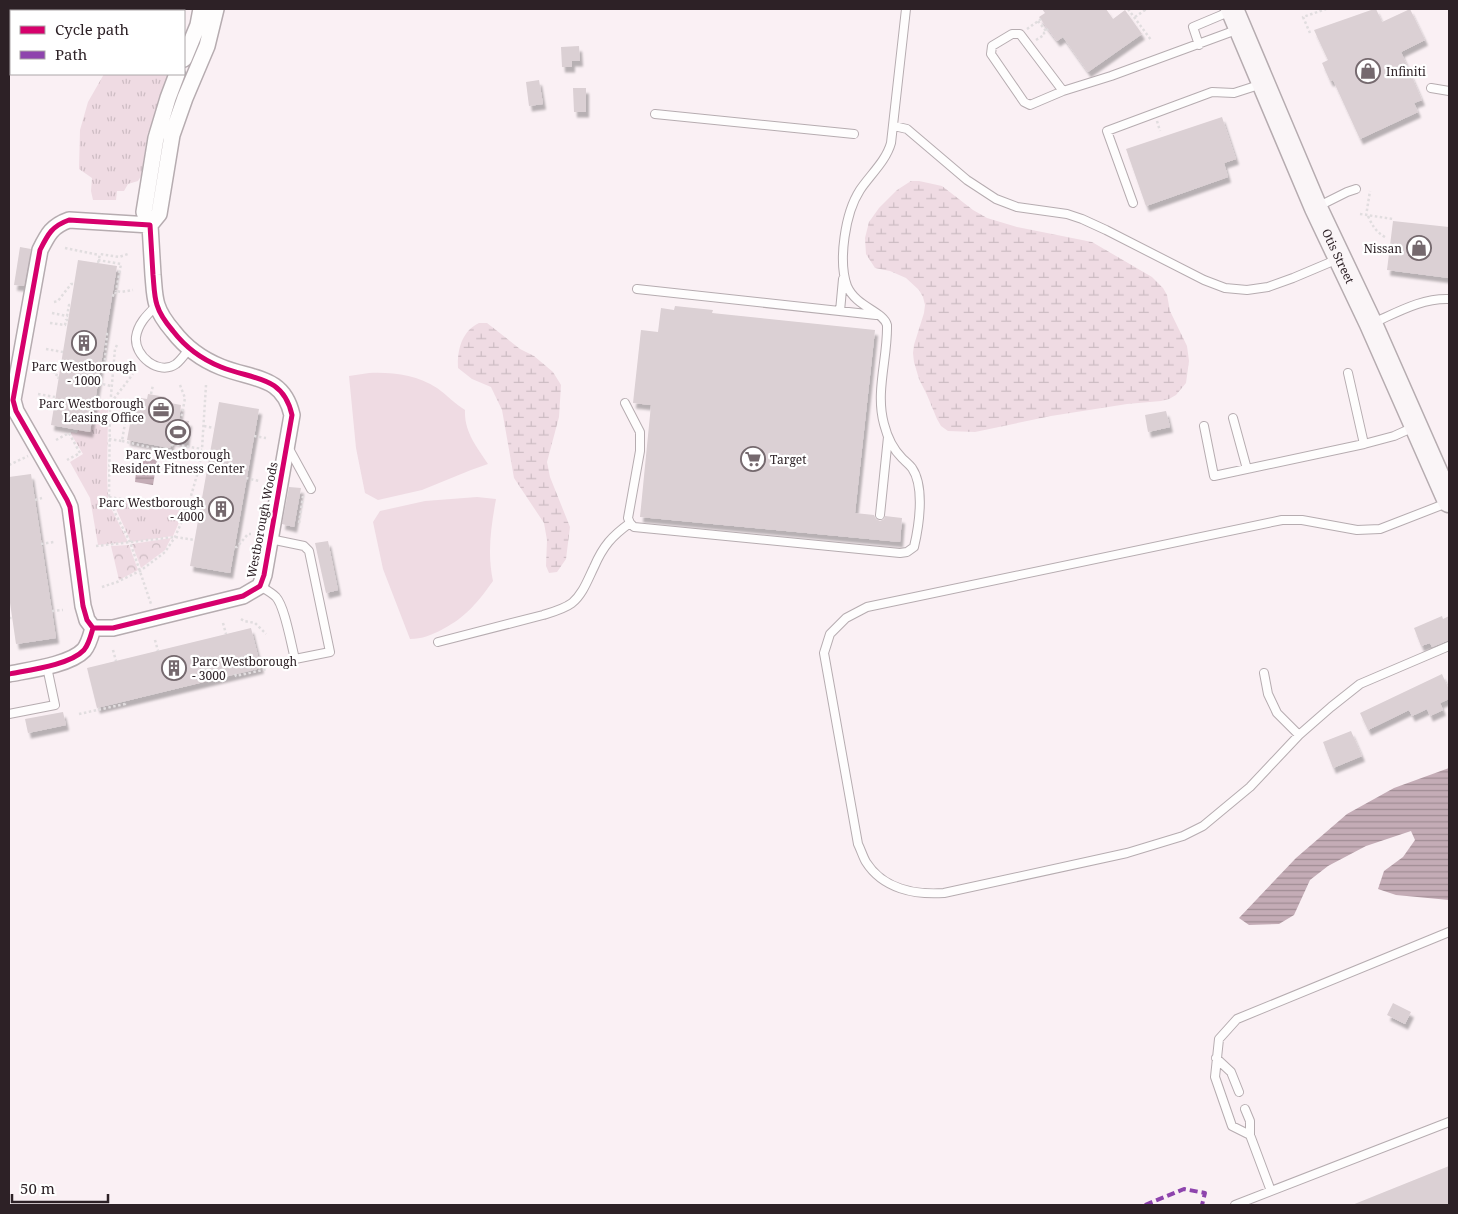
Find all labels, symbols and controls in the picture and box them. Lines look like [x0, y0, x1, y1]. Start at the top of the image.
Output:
legend [10, 10, 185, 75]
text: Cycle path [55, 19, 130, 39]
text: Path [55, 44, 88, 64]
shop icon: Infiniti [1355, 58, 1381, 84]
place label: Infiniti [1386, 63, 1426, 80]
street label: Otis Street [1318, 226, 1359, 286]
shop icon: Nissan [1406, 235, 1432, 261]
place label: Nissan [1364, 240, 1402, 257]
building icon: Parc Westborough - 1000 [71, 330, 97, 356]
place label: Parc Westborough - 1000 [31, 358, 137, 389]
place label: Parc Westborough Leasing Office [39, 395, 144, 426]
office icon: Parc Westborough Leasing Office [148, 397, 174, 423]
sports icon: Parc Westborough Resident Fitness Center [165, 419, 191, 445]
place label: Parc Westborough Resident Fitness Center [111, 446, 245, 477]
supermarket icon: Target [740, 446, 766, 472]
place label: Target [770, 451, 807, 468]
street label: Westborough Woods [242, 460, 282, 580]
place label: Parc Westborough - 4000 [99, 494, 204, 525]
building icon: Parc Westborough - 4000 [208, 496, 234, 522]
place label: Parc Westborough - 3000 [192, 653, 298, 684]
building icon: Parc Westborough - 3000 [161, 655, 187, 681]
scale bar [12, 1172, 109, 1204]
text: 50 m [20, 1178, 55, 1198]

